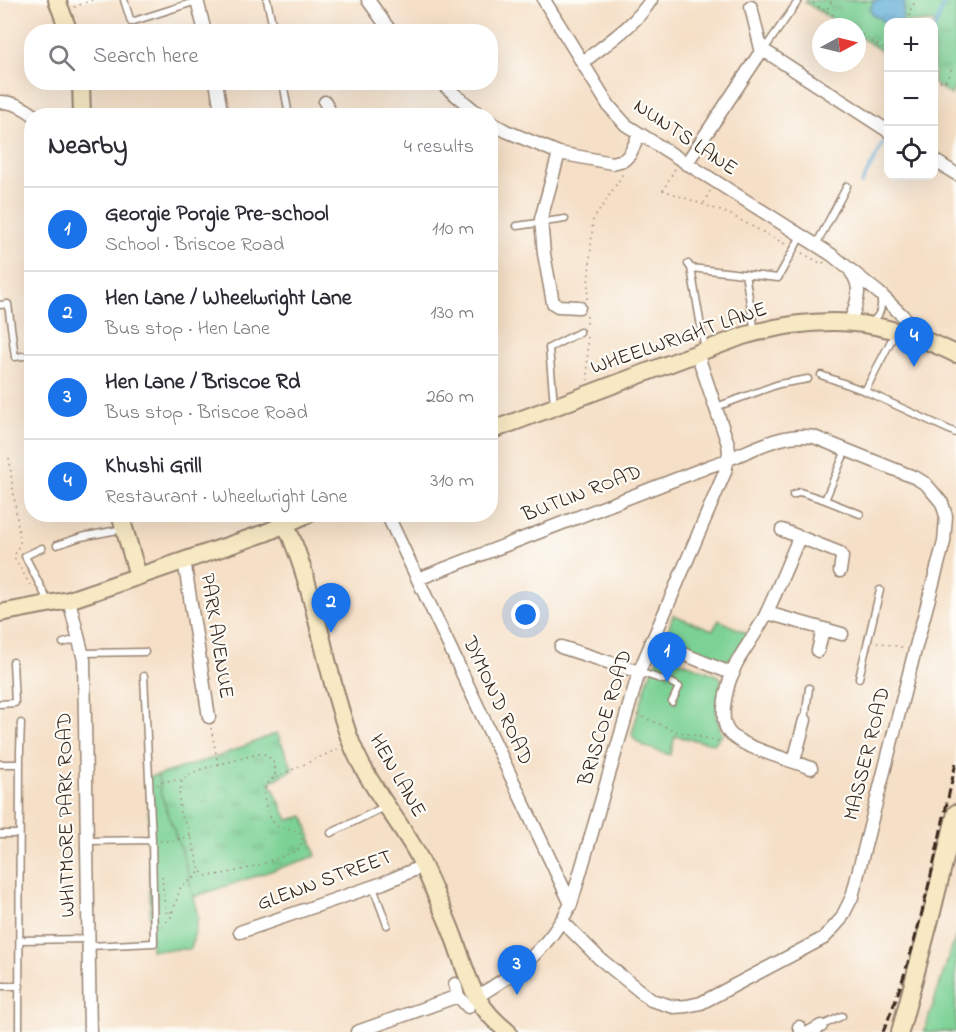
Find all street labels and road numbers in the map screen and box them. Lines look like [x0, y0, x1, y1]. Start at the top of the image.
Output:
street label: NUNTS LANE [627, 92, 743, 184]
street label: WHEELWRIGHT LANE [587, 295, 771, 383]
street label: BUTLIN ROAD [517, 458, 646, 531]
street label: PARK AVENUE [191, 571, 241, 701]
street label: DYMOND ROAD [454, 631, 540, 770]
street label: BRISCOE ROAD [571, 646, 641, 791]
street label: MASSER ROAD [837, 684, 899, 824]
street label: WHITMORE PARK ROAD [50, 712, 84, 918]
street label: HEN LANE [361, 729, 433, 823]
street label: GLENN STREET [253, 843, 397, 919]

